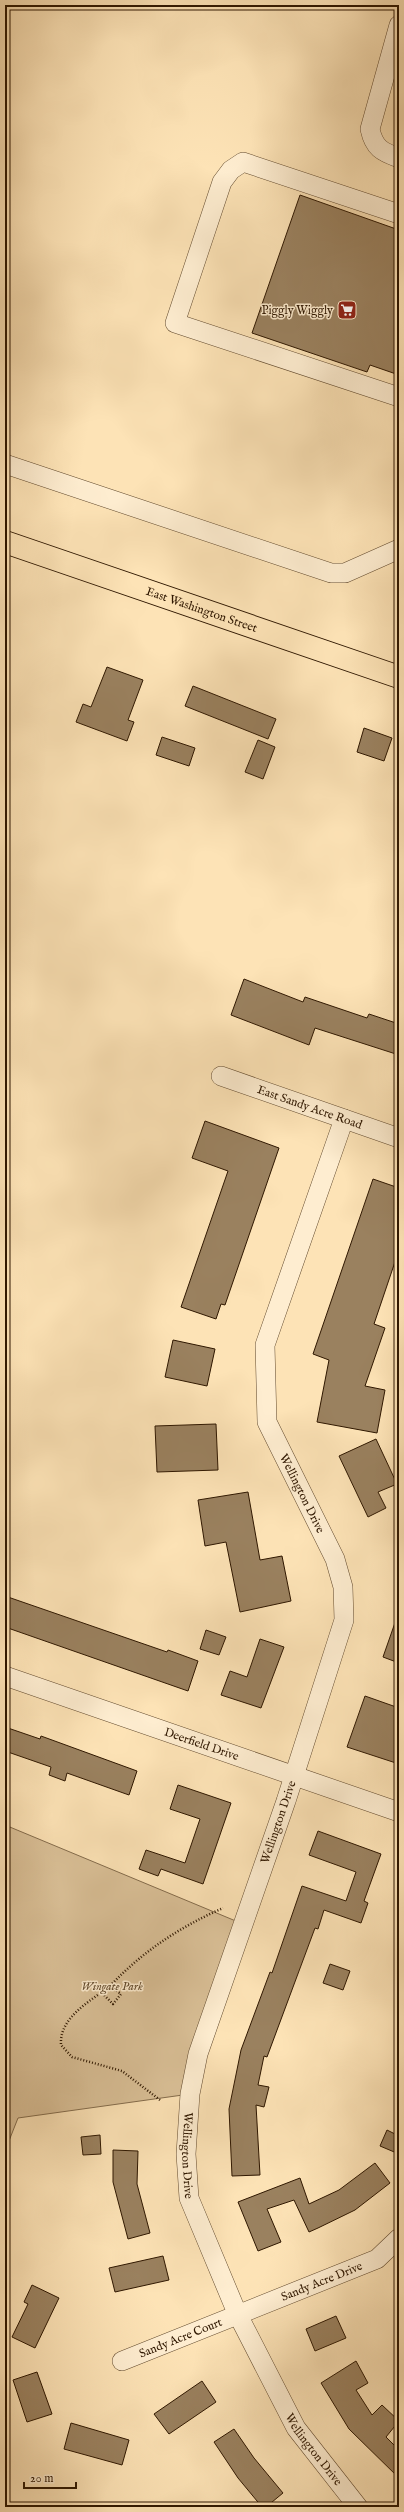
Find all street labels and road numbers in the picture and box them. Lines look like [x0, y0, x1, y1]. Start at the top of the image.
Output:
street label: East Washington Street [144, 584, 259, 636]
street label: East Sandy Acre Road [255, 1082, 365, 1133]
street label: Wellington Drive [276, 1451, 328, 1536]
street label: Deerfield Drive [162, 1725, 241, 1764]
street label: Wellington Drive [257, 1778, 300, 1866]
street label: Wellington Drive [178, 2112, 196, 2200]
street label: Sandy Acre Drive [279, 2258, 365, 2305]
street label: Sandy Acre Court [137, 2315, 224, 2361]
street label: Wellington Drive [282, 2411, 346, 2489]

